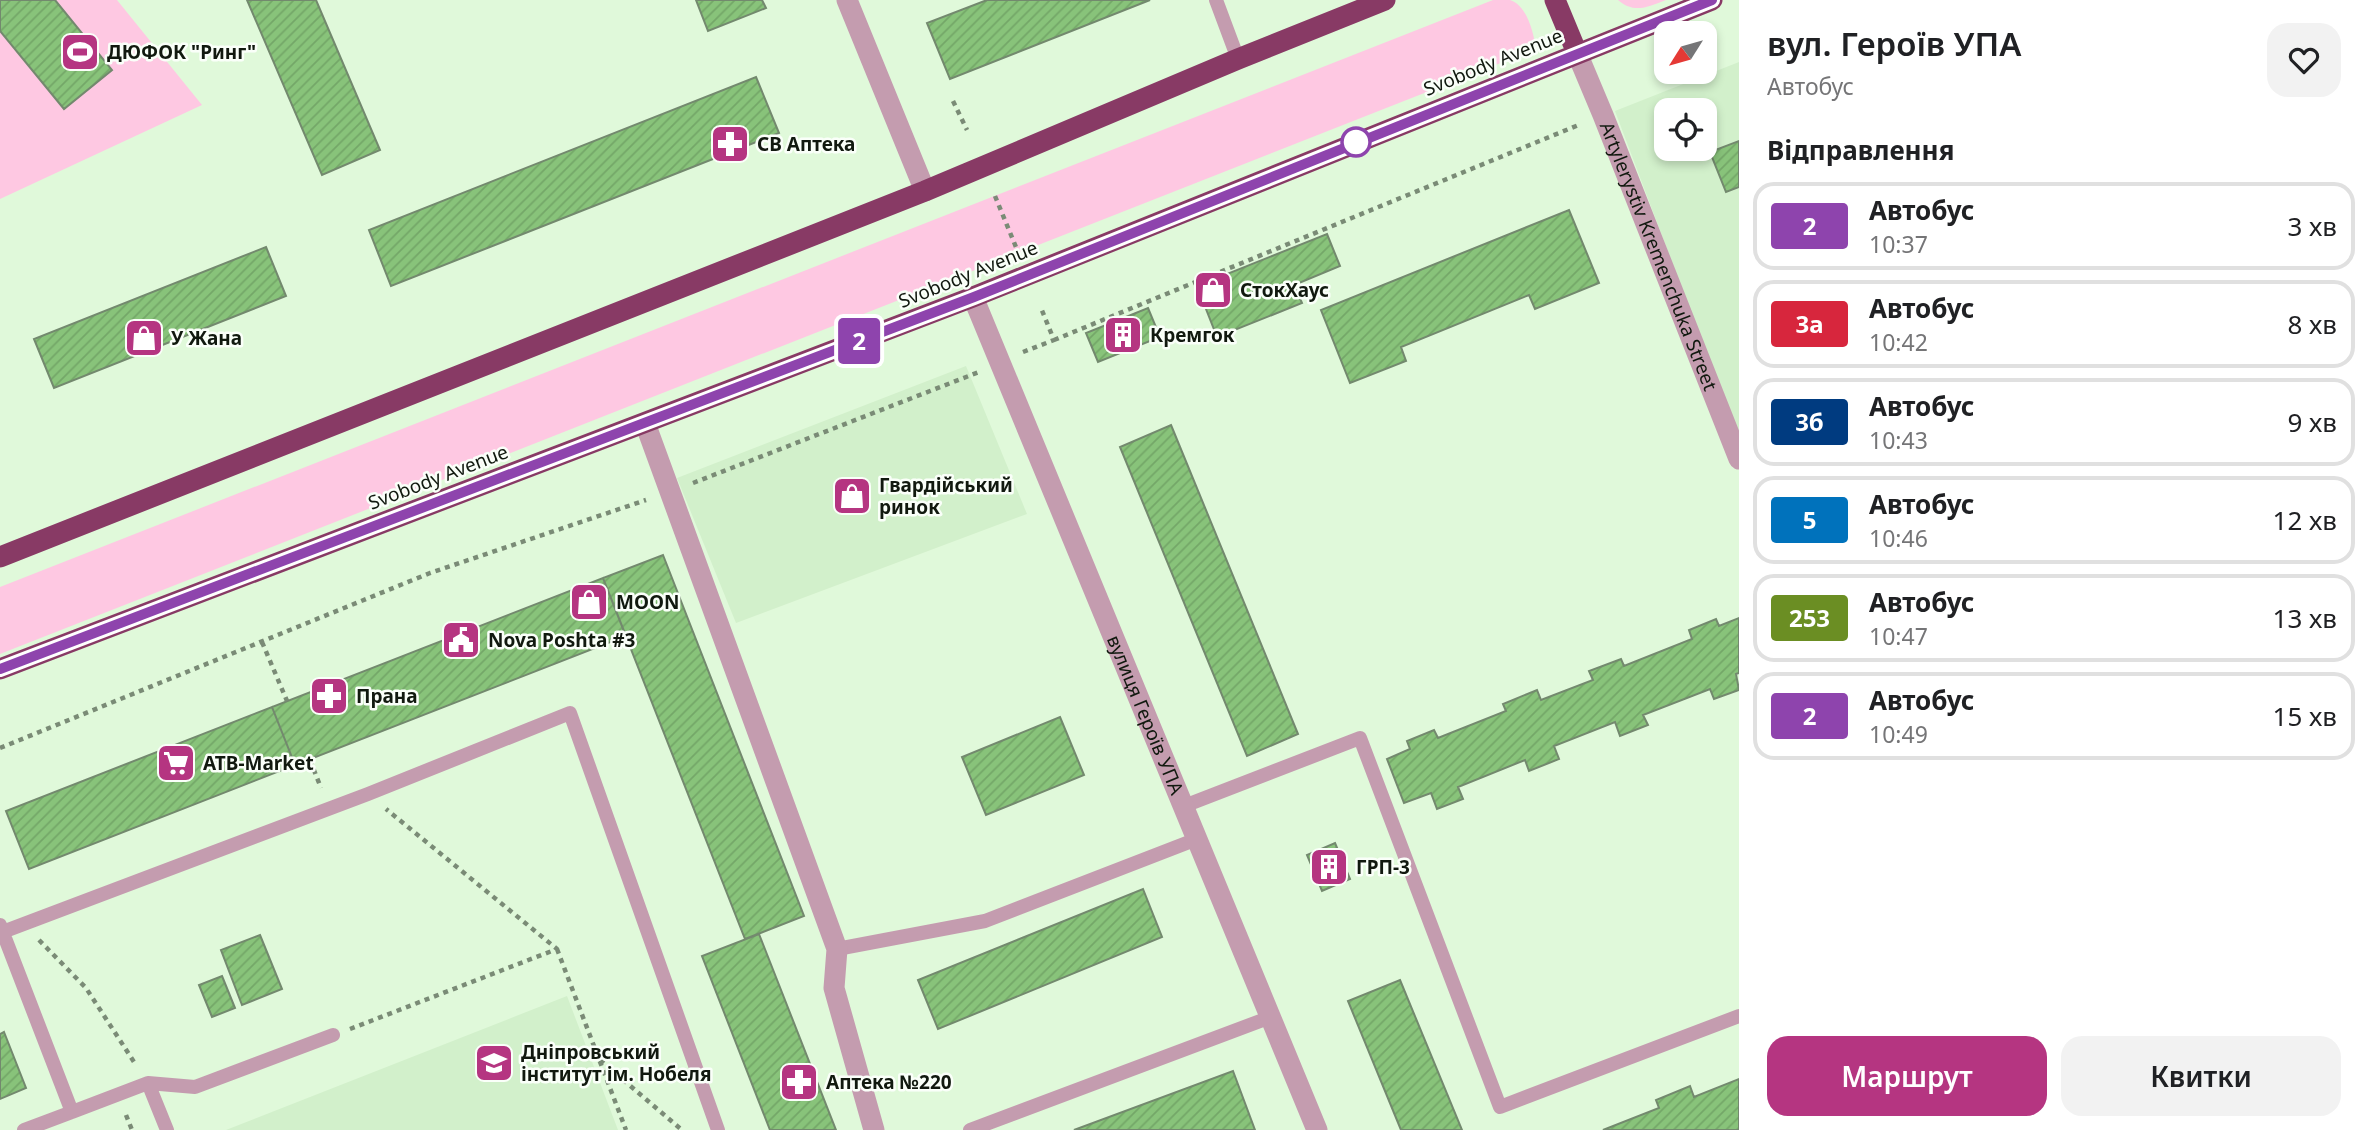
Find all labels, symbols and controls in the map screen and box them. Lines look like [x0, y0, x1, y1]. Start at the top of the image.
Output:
north arrow [1654, 21, 1717, 84]
map controls [1654, 21, 1717, 161]
text: вул. Героїв УПА [1767, 21, 2021, 66]
street label: Svobody Avenue [1420, 22, 1566, 102]
button: heart [2267, 23, 2341, 97]
sports icon: ДЮФОК "Ринг" [59, 31, 101, 73]
place label: ДЮФОК "Ринг" [107, 39, 256, 65]
text: Автобус [1767, 70, 1854, 102]
button: locate [1654, 98, 1717, 161]
street label: Artylerystiv Kremenchuka Street [1594, 118, 1724, 394]
pharmacy icon: СВ Аптека [709, 123, 751, 165]
unlabelled marker [1341, 127, 1371, 157]
place label: СВ Аптека [757, 131, 855, 157]
text: Відправлення [1767, 132, 1954, 168]
text: Автобус [1869, 192, 1974, 228]
text: 3 хв [2287, 208, 2337, 244]
text: 2 [1803, 209, 1816, 242]
text: 10:37 [1869, 228, 1928, 260]
street label: Svobody Avenue [895, 234, 1041, 314]
shop icon: СтокХаус [1192, 269, 1234, 311]
place label: СтокХаус [1240, 277, 1329, 303]
text: Автобус [1869, 290, 1974, 326]
text: 8 хв [2287, 306, 2337, 342]
text: 3а [1795, 307, 1824, 340]
building icon: Кремгок [1102, 314, 1144, 356]
shop icon: У Жана [123, 317, 165, 359]
line badge: 2 [836, 318, 882, 364]
place label: Кремгок [1150, 322, 1235, 348]
text: 2 [852, 324, 866, 357]
place label: У Жана [171, 325, 242, 351]
text: 10:42 [1869, 326, 1928, 358]
text: Автобус [1869, 388, 1974, 424]
text: 9 хв [2287, 404, 2337, 440]
text: 3б [1795, 405, 1824, 438]
text: 10:43 [1869, 424, 1928, 456]
street label: Svobody Avenue [364, 438, 512, 516]
place label: Гвардійський ринок [879, 472, 1013, 520]
shop icon: Гвардійський ринок [831, 475, 873, 517]
text: Автобус [1869, 486, 1974, 522]
text: 12 хв [2273, 502, 2337, 538]
text: 5 [1803, 503, 1816, 536]
text: 10:46 [1869, 522, 1928, 554]
shop icon: MOON [568, 581, 610, 623]
text: Автобус [1869, 584, 1974, 620]
place label: MOON [616, 589, 679, 615]
text: 13 хв [2273, 600, 2337, 636]
text: 253 [1789, 601, 1830, 634]
public building icon: Nova Poshta #3 [440, 619, 482, 661]
text: 10:47 [1869, 620, 1928, 652]
place label: Nova Poshta #3 [488, 627, 636, 653]
street label: вулиця Героїв УПА [1101, 631, 1190, 799]
pharmacy icon: Прана [308, 675, 350, 717]
text: Автобус [1869, 682, 1974, 718]
place label: Прана [356, 683, 418, 709]
text: 15 хв [2273, 698, 2337, 734]
text: 2 [1803, 699, 1816, 732]
text: 10:49 [1869, 718, 1928, 750]
supermarket icon: ATB-Market [155, 742, 197, 784]
place label: ATB-Market [203, 750, 314, 776]
building icon: ГРП-3 [1308, 846, 1350, 888]
place label: ГРП-3 [1356, 854, 1410, 880]
button: Маршрут [1767, 1036, 2047, 1116]
button: Квитки [2061, 1036, 2341, 1116]
place label: Дніпровський інститут ім. Нобеля [521, 1039, 711, 1087]
school or university icon: Дніпровський інститут ім. Нобеля [473, 1042, 515, 1084]
pharmacy icon: Аптека №220 [778, 1061, 820, 1103]
place label: Аптека №220 [826, 1069, 952, 1095]

